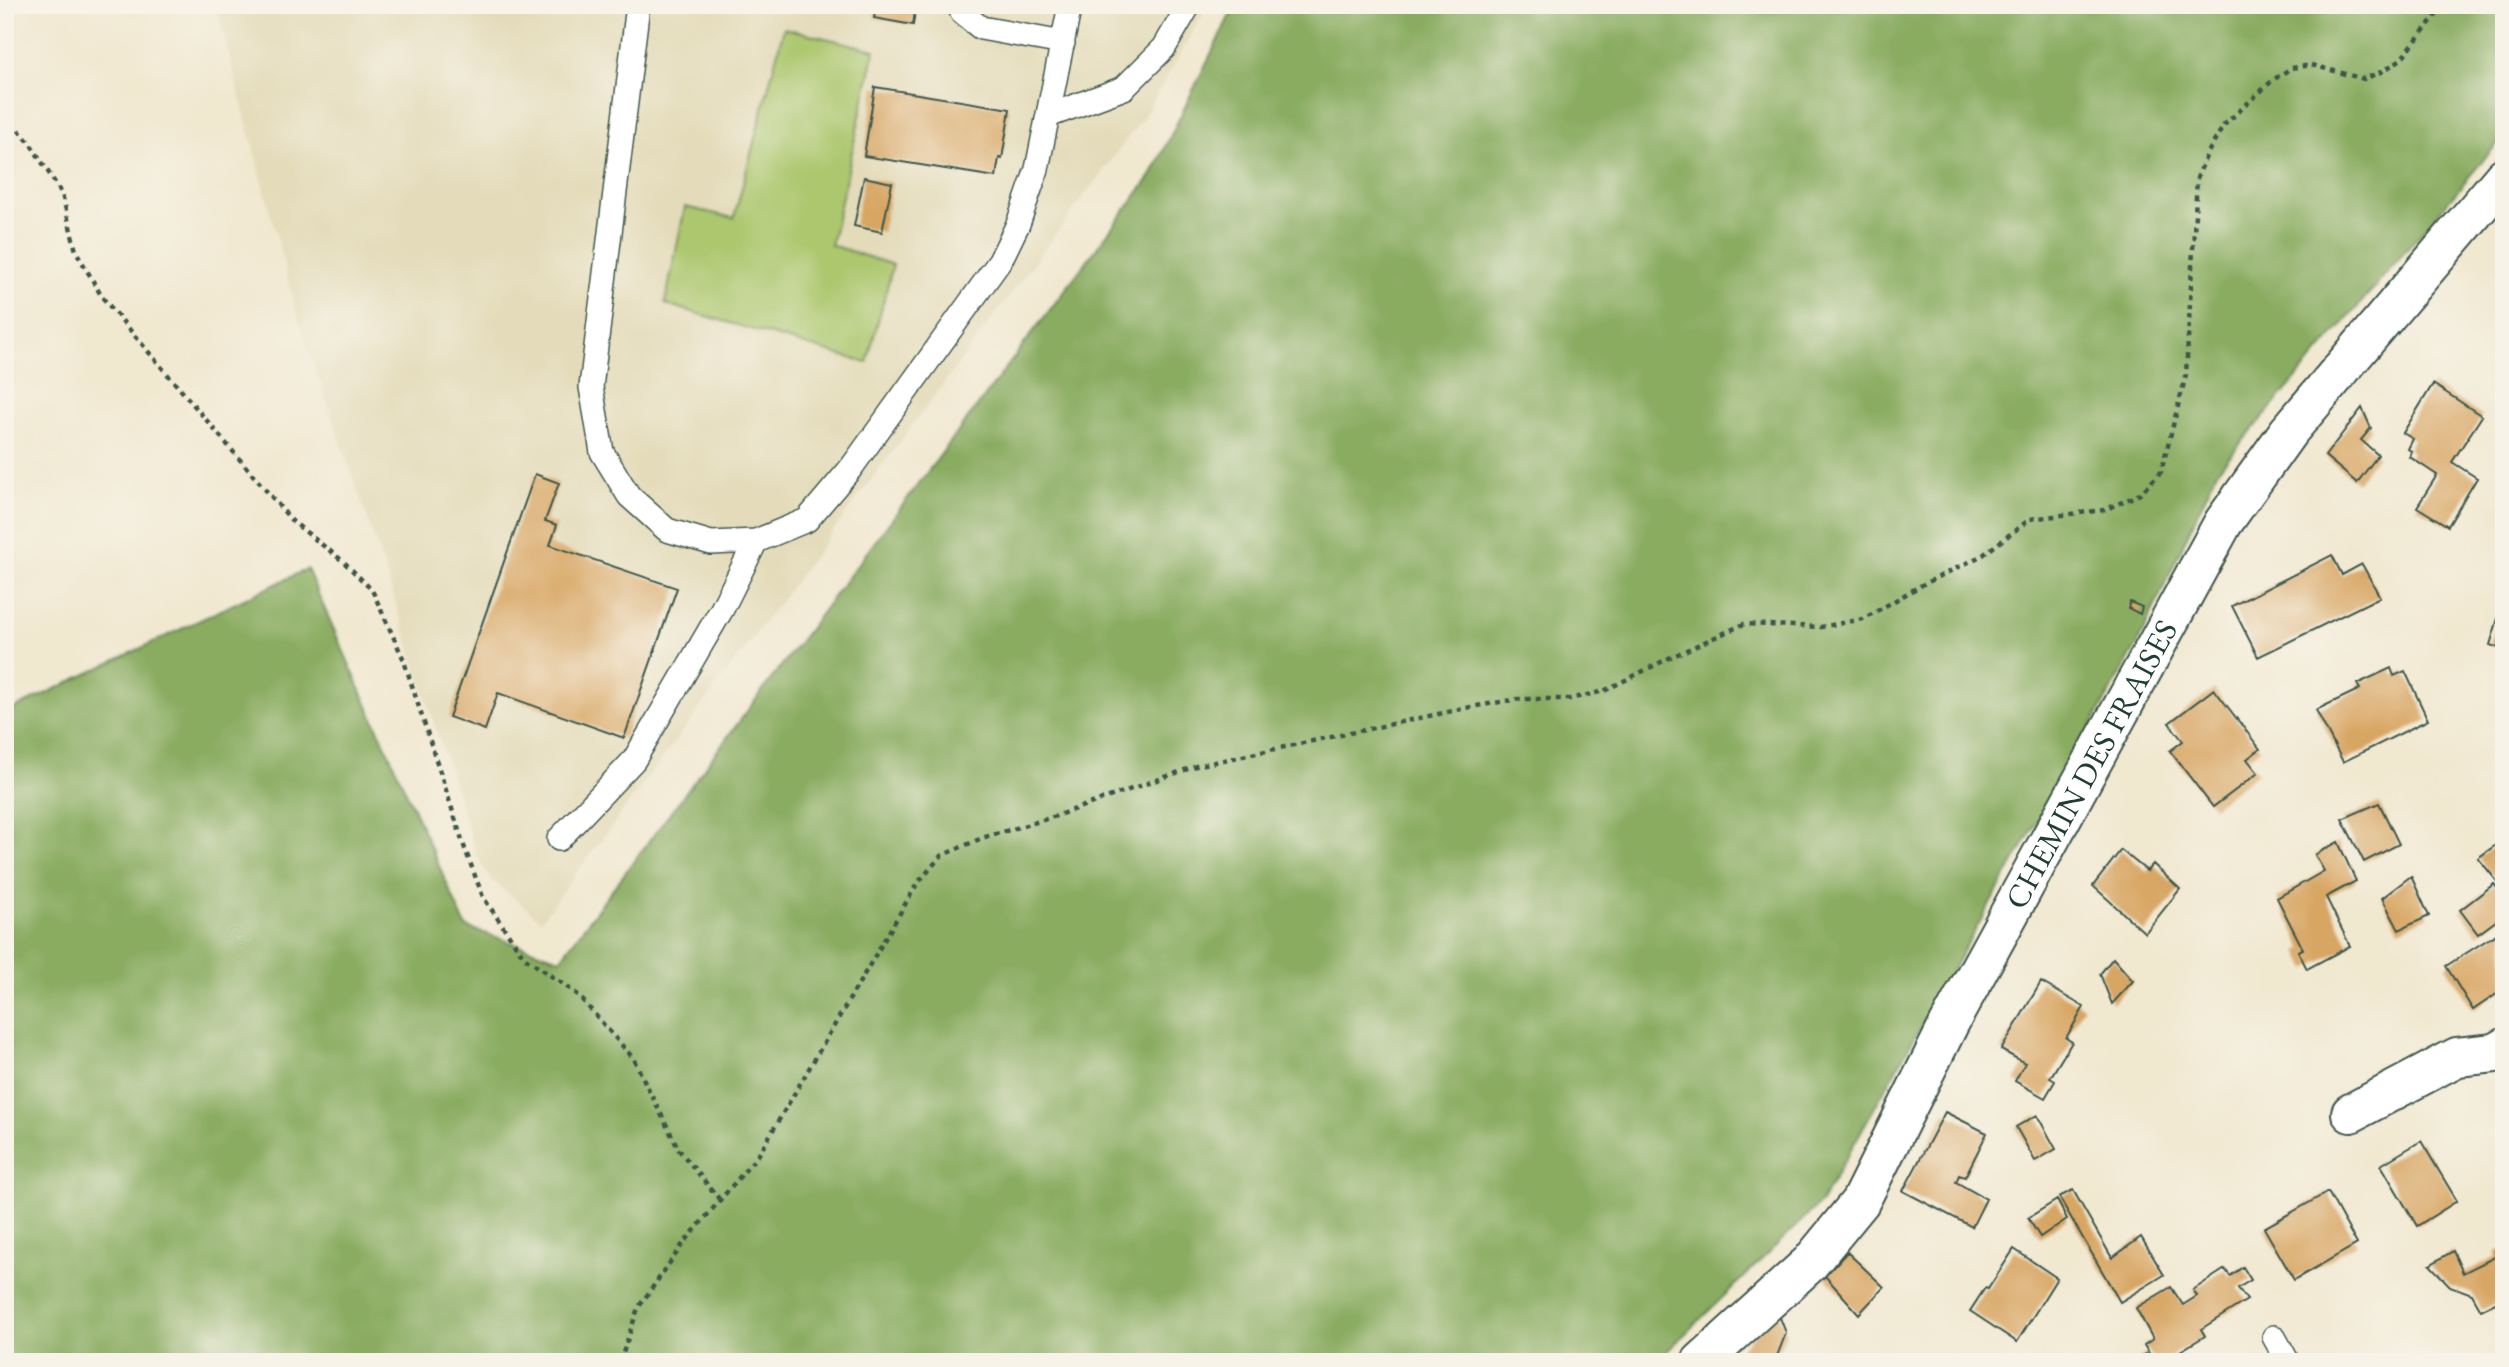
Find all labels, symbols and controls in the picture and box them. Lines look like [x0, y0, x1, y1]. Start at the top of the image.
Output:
street label: CHEMIN DES FRAISES [1995, 613, 2187, 916]

